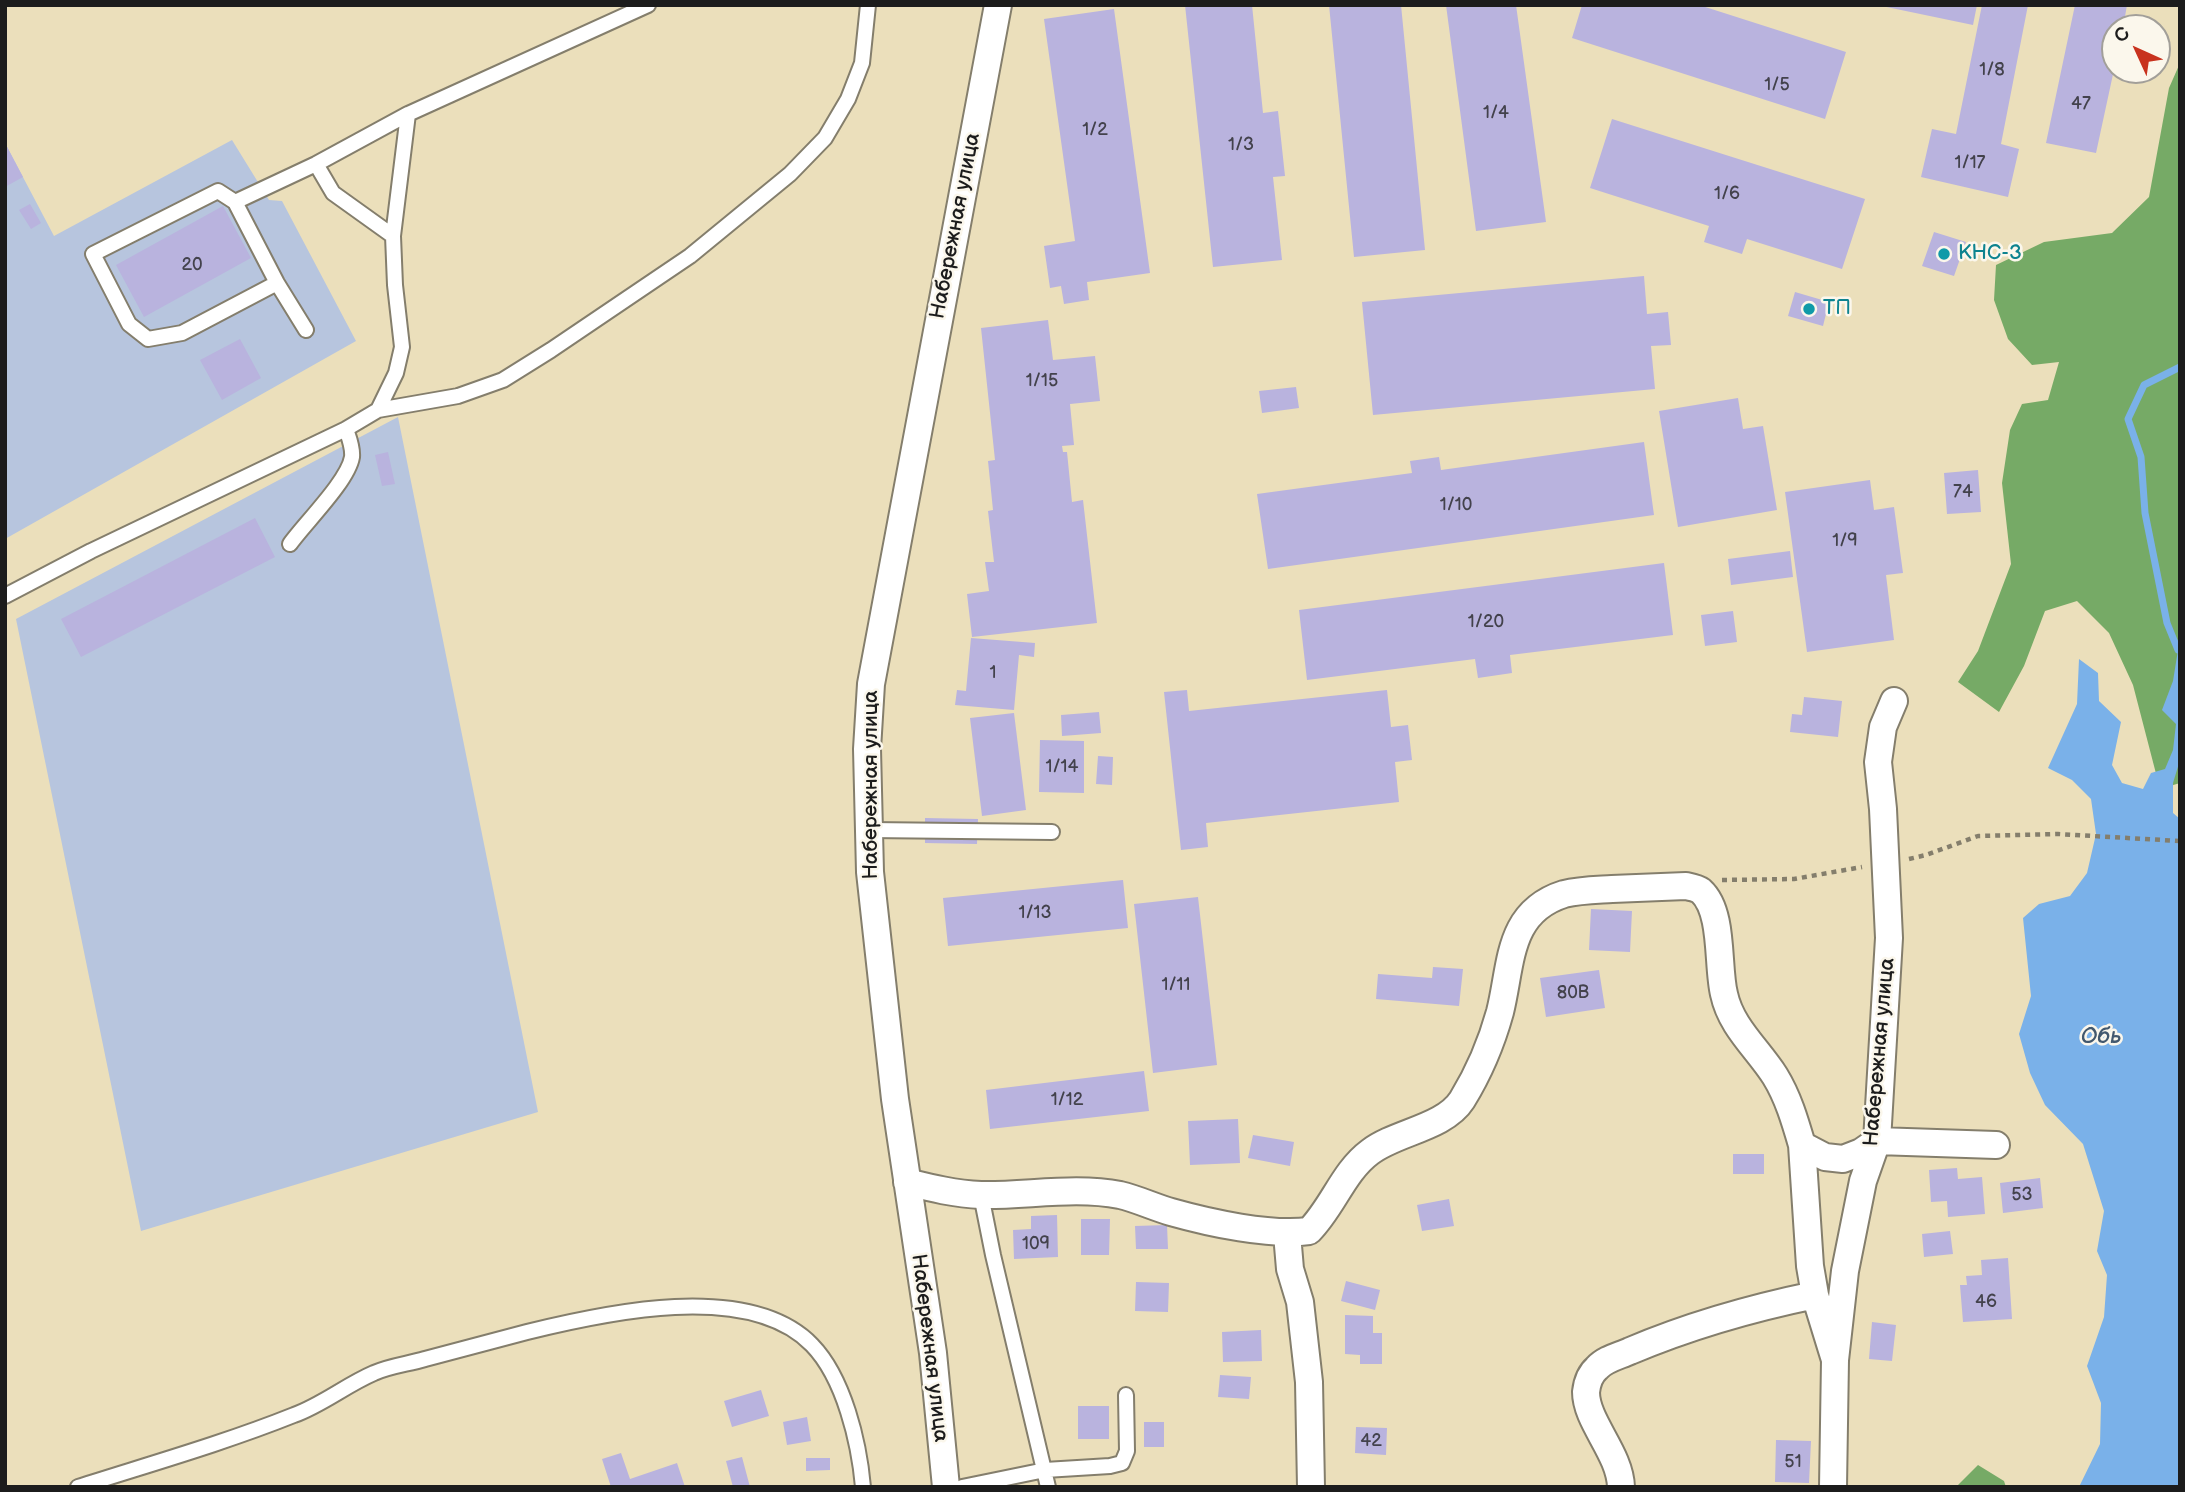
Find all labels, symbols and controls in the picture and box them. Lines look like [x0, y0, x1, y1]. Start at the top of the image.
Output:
north arrow [2101, 14, 2171, 84]
text: С [2109, 22, 2135, 48]
house number: 1/8 [1979, 59, 2005, 81]
house number: 1/5 [1764, 74, 1790, 96]
house number: 47 [2071, 93, 2091, 115]
house number: 1/4 [1483, 102, 1509, 124]
house number: 1/2 [1082, 119, 1108, 141]
street label: Набережная улица [926, 131, 986, 321]
house number: 1/3 [1228, 134, 1254, 156]
house number: 1/17 [1955, 152, 1985, 174]
house number: 1/6 [1714, 183, 1740, 205]
place label: КНС-3 [1958, 241, 2022, 267]
marker: КНС-3 [1936, 246, 1952, 262]
house number: 20 [181, 254, 203, 276]
place label: ТП [1823, 296, 1851, 322]
marker: ТП [1801, 301, 1817, 317]
house number: 1/15 [1026, 370, 1058, 392]
house number: 74 [1953, 481, 1973, 503]
house number: 1/10 [1440, 494, 1472, 516]
house number: 1/9 [1832, 530, 1858, 552]
house number: 1/20 [1468, 611, 1504, 633]
house number: 1 [990, 662, 996, 684]
street label: Набережная улица [859, 690, 885, 880]
house number: 1/14 [1045, 756, 1079, 778]
house number: 1/13 [1018, 902, 1052, 924]
street label: Набережная улица [1859, 957, 1901, 1147]
house number: 1/11 [1161, 974, 1191, 996]
house number: 80В [1557, 982, 1589, 1004]
water label: Обь [2081, 1023, 2121, 1051]
house number: 1/12 [1051, 1089, 1083, 1111]
house number: 53 [2011, 1184, 2033, 1206]
house number: 109 [1022, 1233, 1050, 1255]
street label: Набережная улица [905, 1253, 953, 1443]
house number: 46 [1975, 1291, 1997, 1313]
house number: 42 [1360, 1430, 1382, 1452]
house number: 51 [1784, 1451, 1802, 1473]

